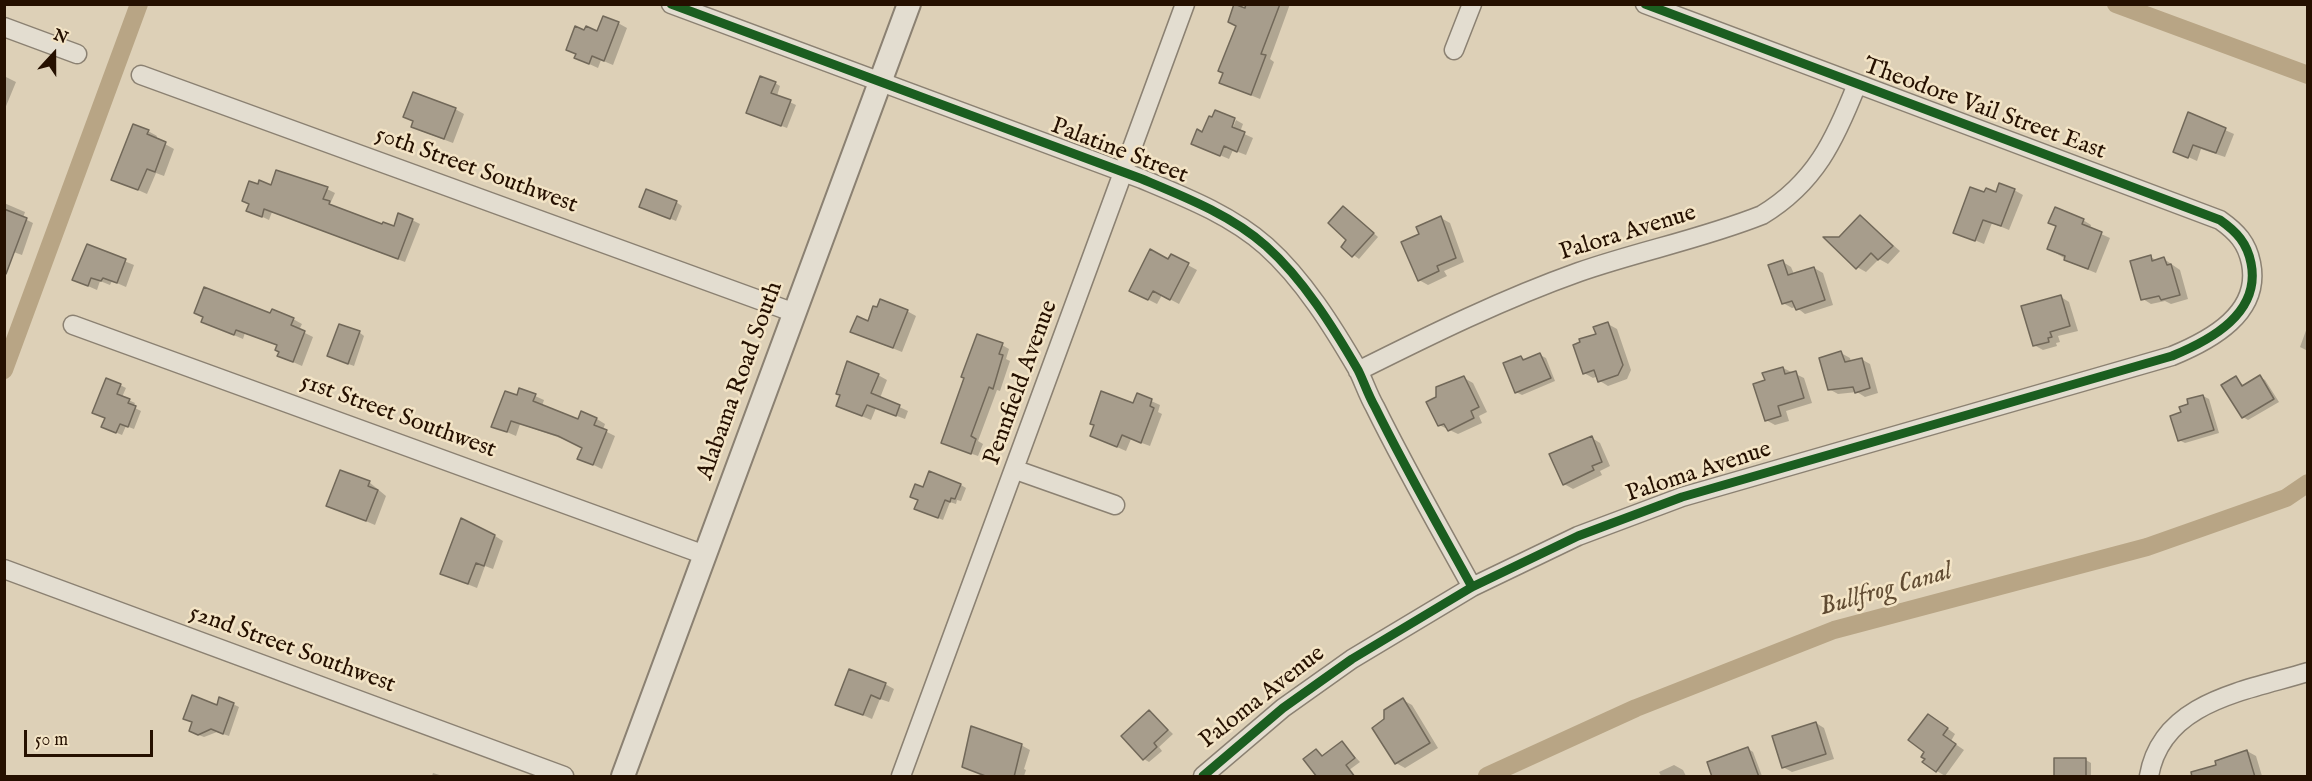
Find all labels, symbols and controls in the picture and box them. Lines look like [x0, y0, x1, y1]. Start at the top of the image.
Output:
north arrow [24, 24, 84, 84]
text: N [50, 25, 70, 49]
street label: Theodore Vail Street East [1859, 53, 2109, 167]
street label: Palatine Street [1046, 113, 1192, 191]
street label: 50th Street Southwest [371, 121, 581, 221]
street label: Palora Avenue [1556, 200, 1700, 268]
street label: Alabama Road South [692, 278, 790, 484]
street label: Pennfield Avenue [979, 297, 1065, 469]
street label: 51st Street Southwest [296, 368, 500, 466]
street label: Paloma Avenue [1623, 436, 1775, 510]
water label: Bullfrog Canal [1816, 557, 1956, 625]
street label: 52nd Street Southwest [185, 599, 399, 701]
street label: Paloma Avenue [1195, 640, 1331, 756]
scale bar [27, 718, 156, 756]
text: 50 m [35, 729, 68, 752]

